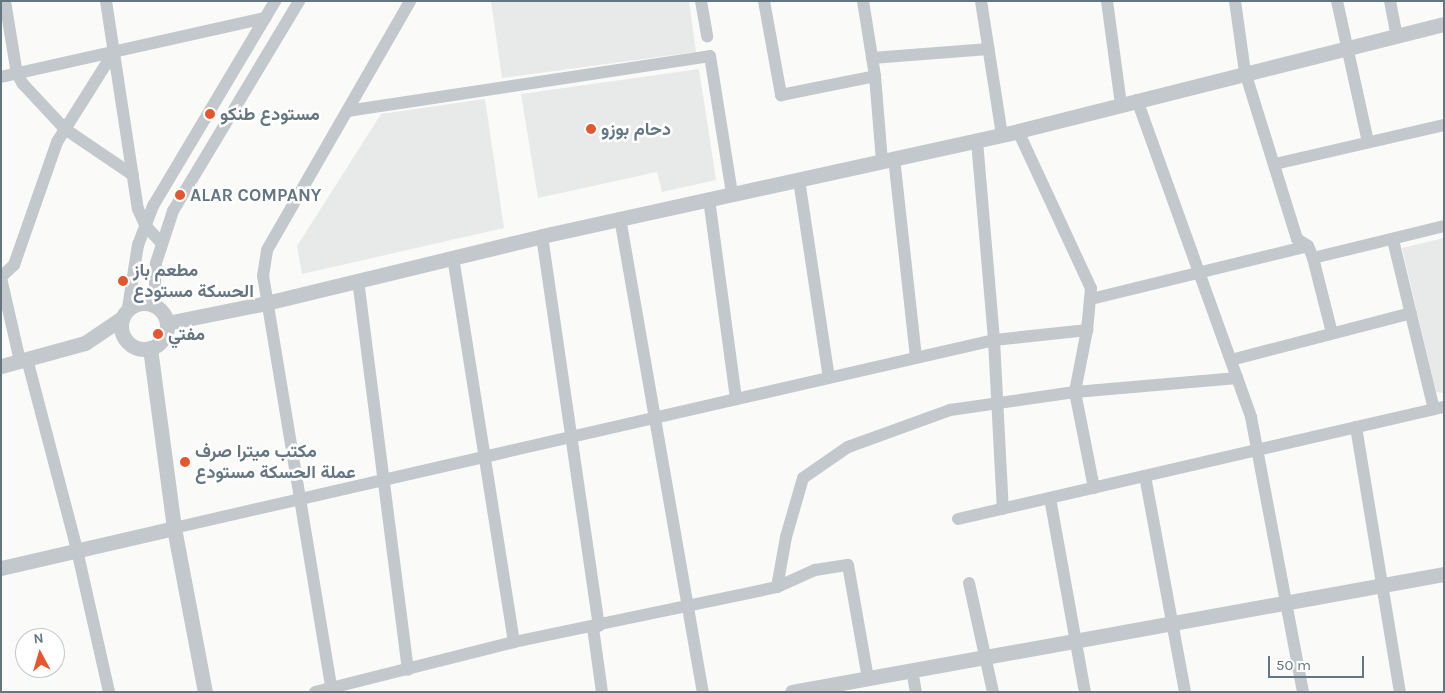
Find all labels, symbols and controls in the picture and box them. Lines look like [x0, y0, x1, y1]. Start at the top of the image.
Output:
place label: مستودع طنكو [220, 103, 320, 125]
marker: مستودع طنكو [204, 108, 216, 120]
place label: دحام بوزو [601, 118, 671, 140]
marker: دحام بوزو [585, 123, 597, 135]
place label: ALAR COMPANY [190, 184, 321, 206]
marker: ALAR COMPANY [174, 189, 186, 201]
place label: مطعم باز الحسكة مستودع [133, 260, 254, 302]
marker: مطعم باز الحسكة مستودع [117, 275, 129, 287]
place label: مفتي [168, 323, 205, 345]
marker: مفتي [152, 328, 164, 340]
place label: مكتب ميترا صرف عملة الحسكة مستودع [195, 441, 356, 484]
marker: مكتب ميترا صرف عملة الحسكة مستودع [179, 456, 191, 468]
north arrow [15, 628, 65, 678]
text: N [33, 630, 44, 648]
scale bar [1270, 646, 1366, 678]
text: 50 m [1276, 656, 1311, 674]

